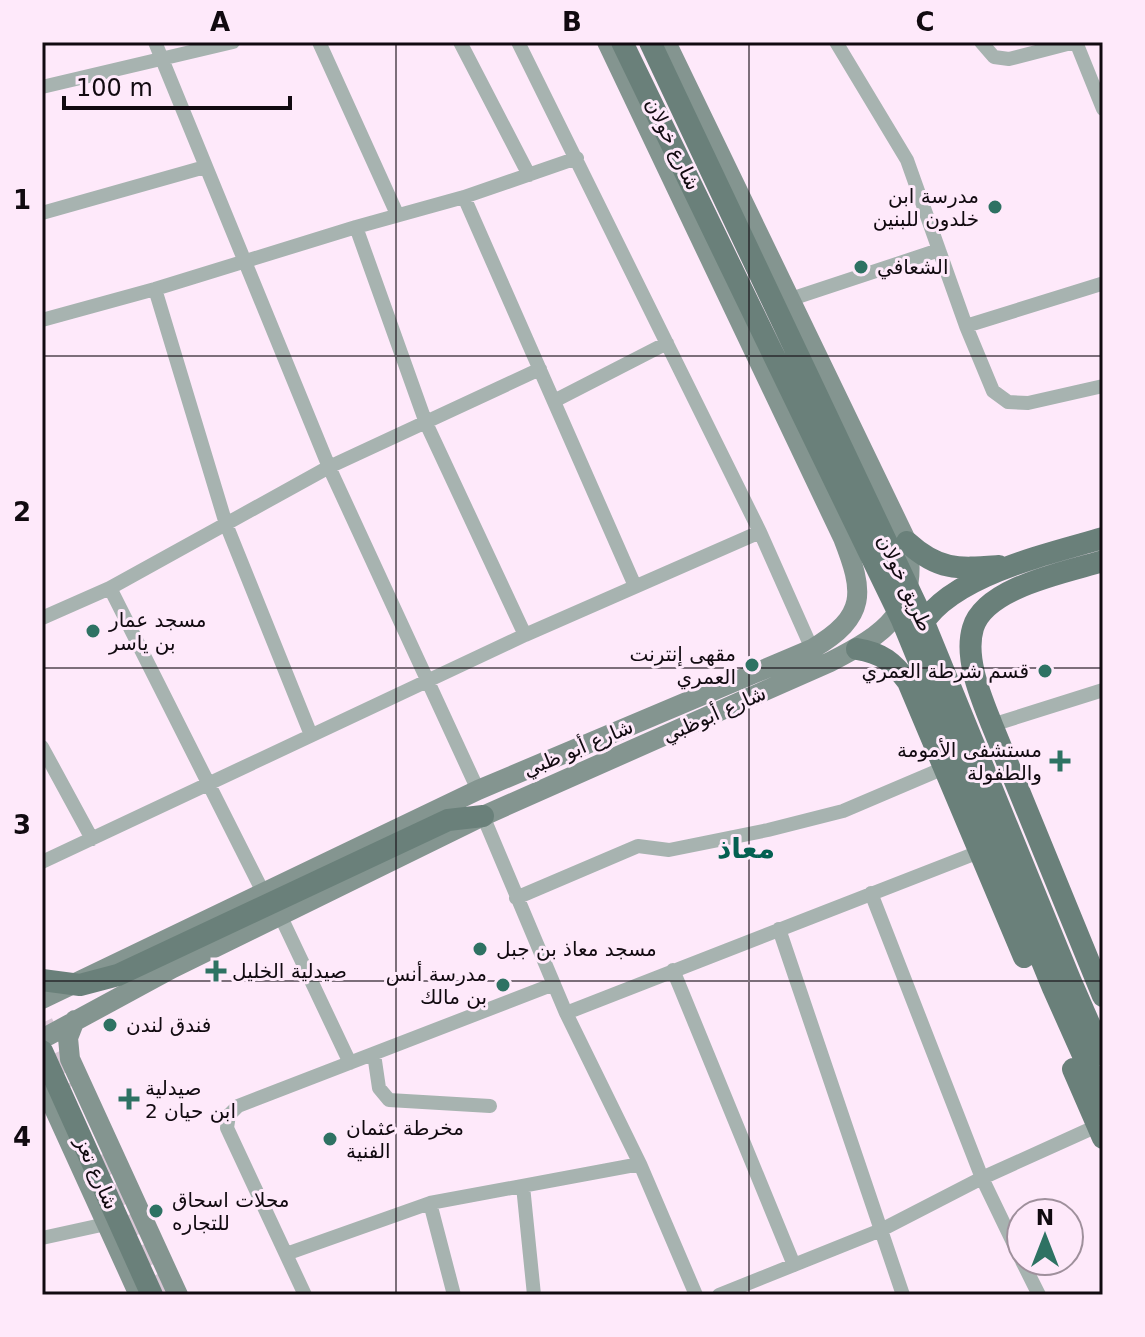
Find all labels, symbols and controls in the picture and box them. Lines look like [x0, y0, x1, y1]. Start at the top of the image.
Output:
text: A [210, 7, 230, 37]
text: B [562, 7, 582, 37]
text: C [915, 7, 935, 37]
scale bar [64, 60, 290, 110]
text: 100 m [76, 74, 153, 102]
street label: شارع خولان [640, 94, 706, 194]
place label: مدرسة ابن خلدون للبنين [873, 184, 979, 231]
text: 1 [13, 185, 31, 215]
marker: مدرسة ابن خلدون للبنين [986, 198, 1004, 216]
place label: الشعافي [877, 255, 948, 280]
marker: الشعافي [852, 258, 870, 276]
text: 2 [13, 497, 31, 527]
street label: طريق خولان [872, 531, 938, 635]
place label: مسجد عمار بن ياسر [108, 608, 207, 655]
marker: مسجد عمار بن ياسر [84, 622, 102, 640]
place label: مقهى إنترنت العمري [630, 642, 736, 690]
marker: مقهى إنترنت العمري [743, 656, 761, 674]
place label: قسم شرطة العمري [862, 659, 1029, 684]
marker: قسم شرطة العمري [1036, 662, 1054, 680]
street label: شارع أبوظبي [658, 680, 770, 748]
street label: شارع أبو ظبي [519, 713, 637, 783]
place label: مستشفى الأمومة والطفولة [897, 738, 1042, 785]
marker: مستشفى الأمومة والطفولة [1049, 750, 1071, 772]
text: 3 [13, 810, 31, 840]
district label: معاذ [717, 832, 775, 865]
place label: مسجد معاذ بن جبل [496, 937, 657, 961]
marker: مسجد معاذ بن جبل [471, 940, 489, 958]
place label: صيدلية الخليل [232, 959, 347, 983]
place label: مدرسة أنس بن مالك [386, 961, 487, 1009]
marker: صيدلية الخليل [207, 962, 225, 980]
marker: مدرسة أنس بن مالك [494, 976, 512, 994]
place label: فندق لندن [126, 1013, 211, 1037]
marker: فندق لندن [101, 1016, 119, 1034]
place label: صيدلية ابن حيان 2 [145, 1076, 236, 1123]
marker: صيدلية ابن حيان 2 [120, 1090, 138, 1108]
place label: مخرطة عثمان الفنية [346, 1116, 464, 1163]
text: 4 [13, 1122, 31, 1152]
marker: مخرطة عثمان الفنية [321, 1130, 339, 1148]
street label: شارع تعز [70, 1132, 124, 1213]
place label: محلات اسحاق للتجاره [172, 1188, 290, 1235]
north arrow [1005, 1197, 1085, 1277]
marker: محلات اسحاق للتجاره [147, 1202, 165, 1220]
text: N [1036, 1205, 1054, 1230]

